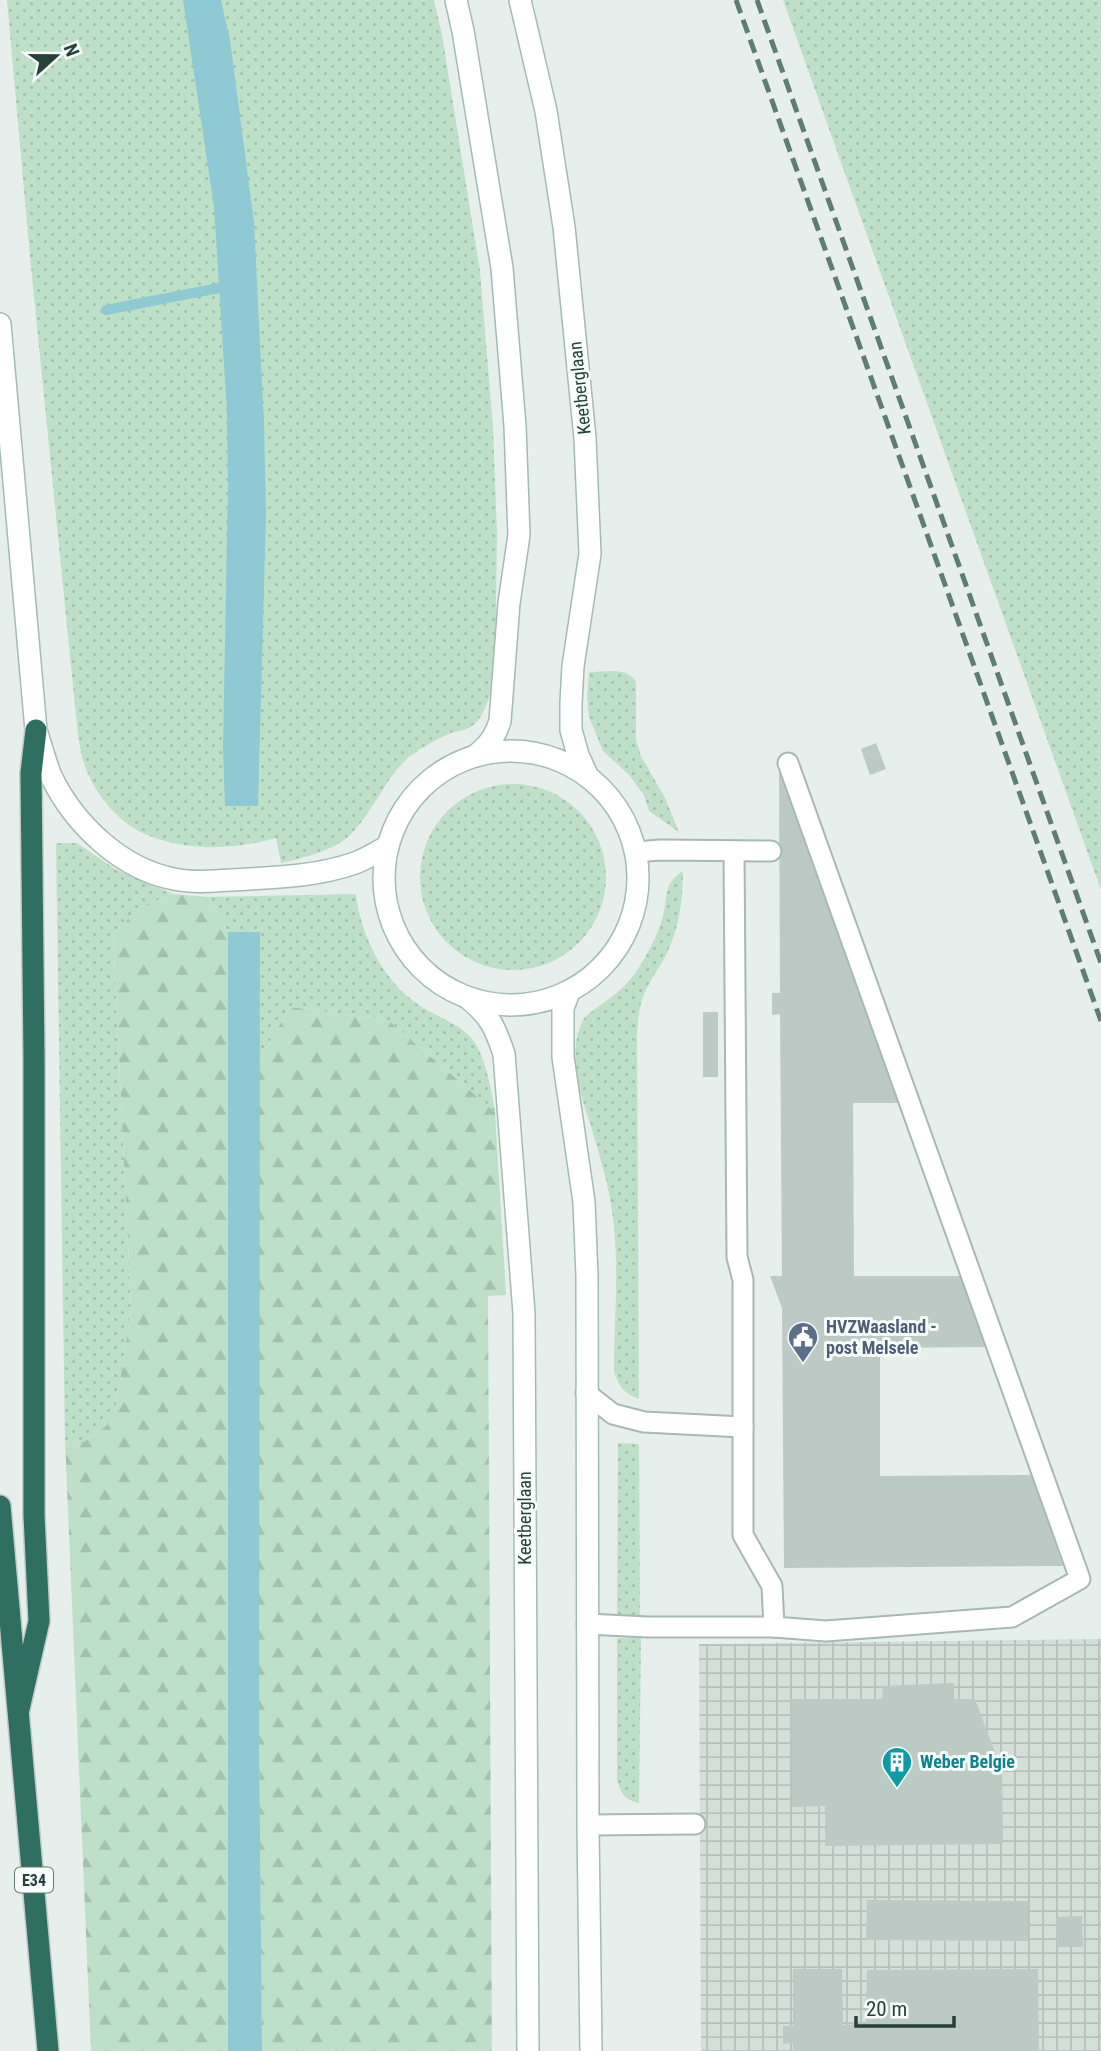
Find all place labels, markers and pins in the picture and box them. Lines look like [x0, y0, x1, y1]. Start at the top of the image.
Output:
place label: HVZWaasland - post Melsele [826, 1316, 937, 1358]
public building icon: HVZWaasland - post Melsele [786, 1320, 820, 1364]
building icon: Weber Belgie [880, 1745, 914, 1789]
place label: Weber Belgie [920, 1751, 1015, 1772]

